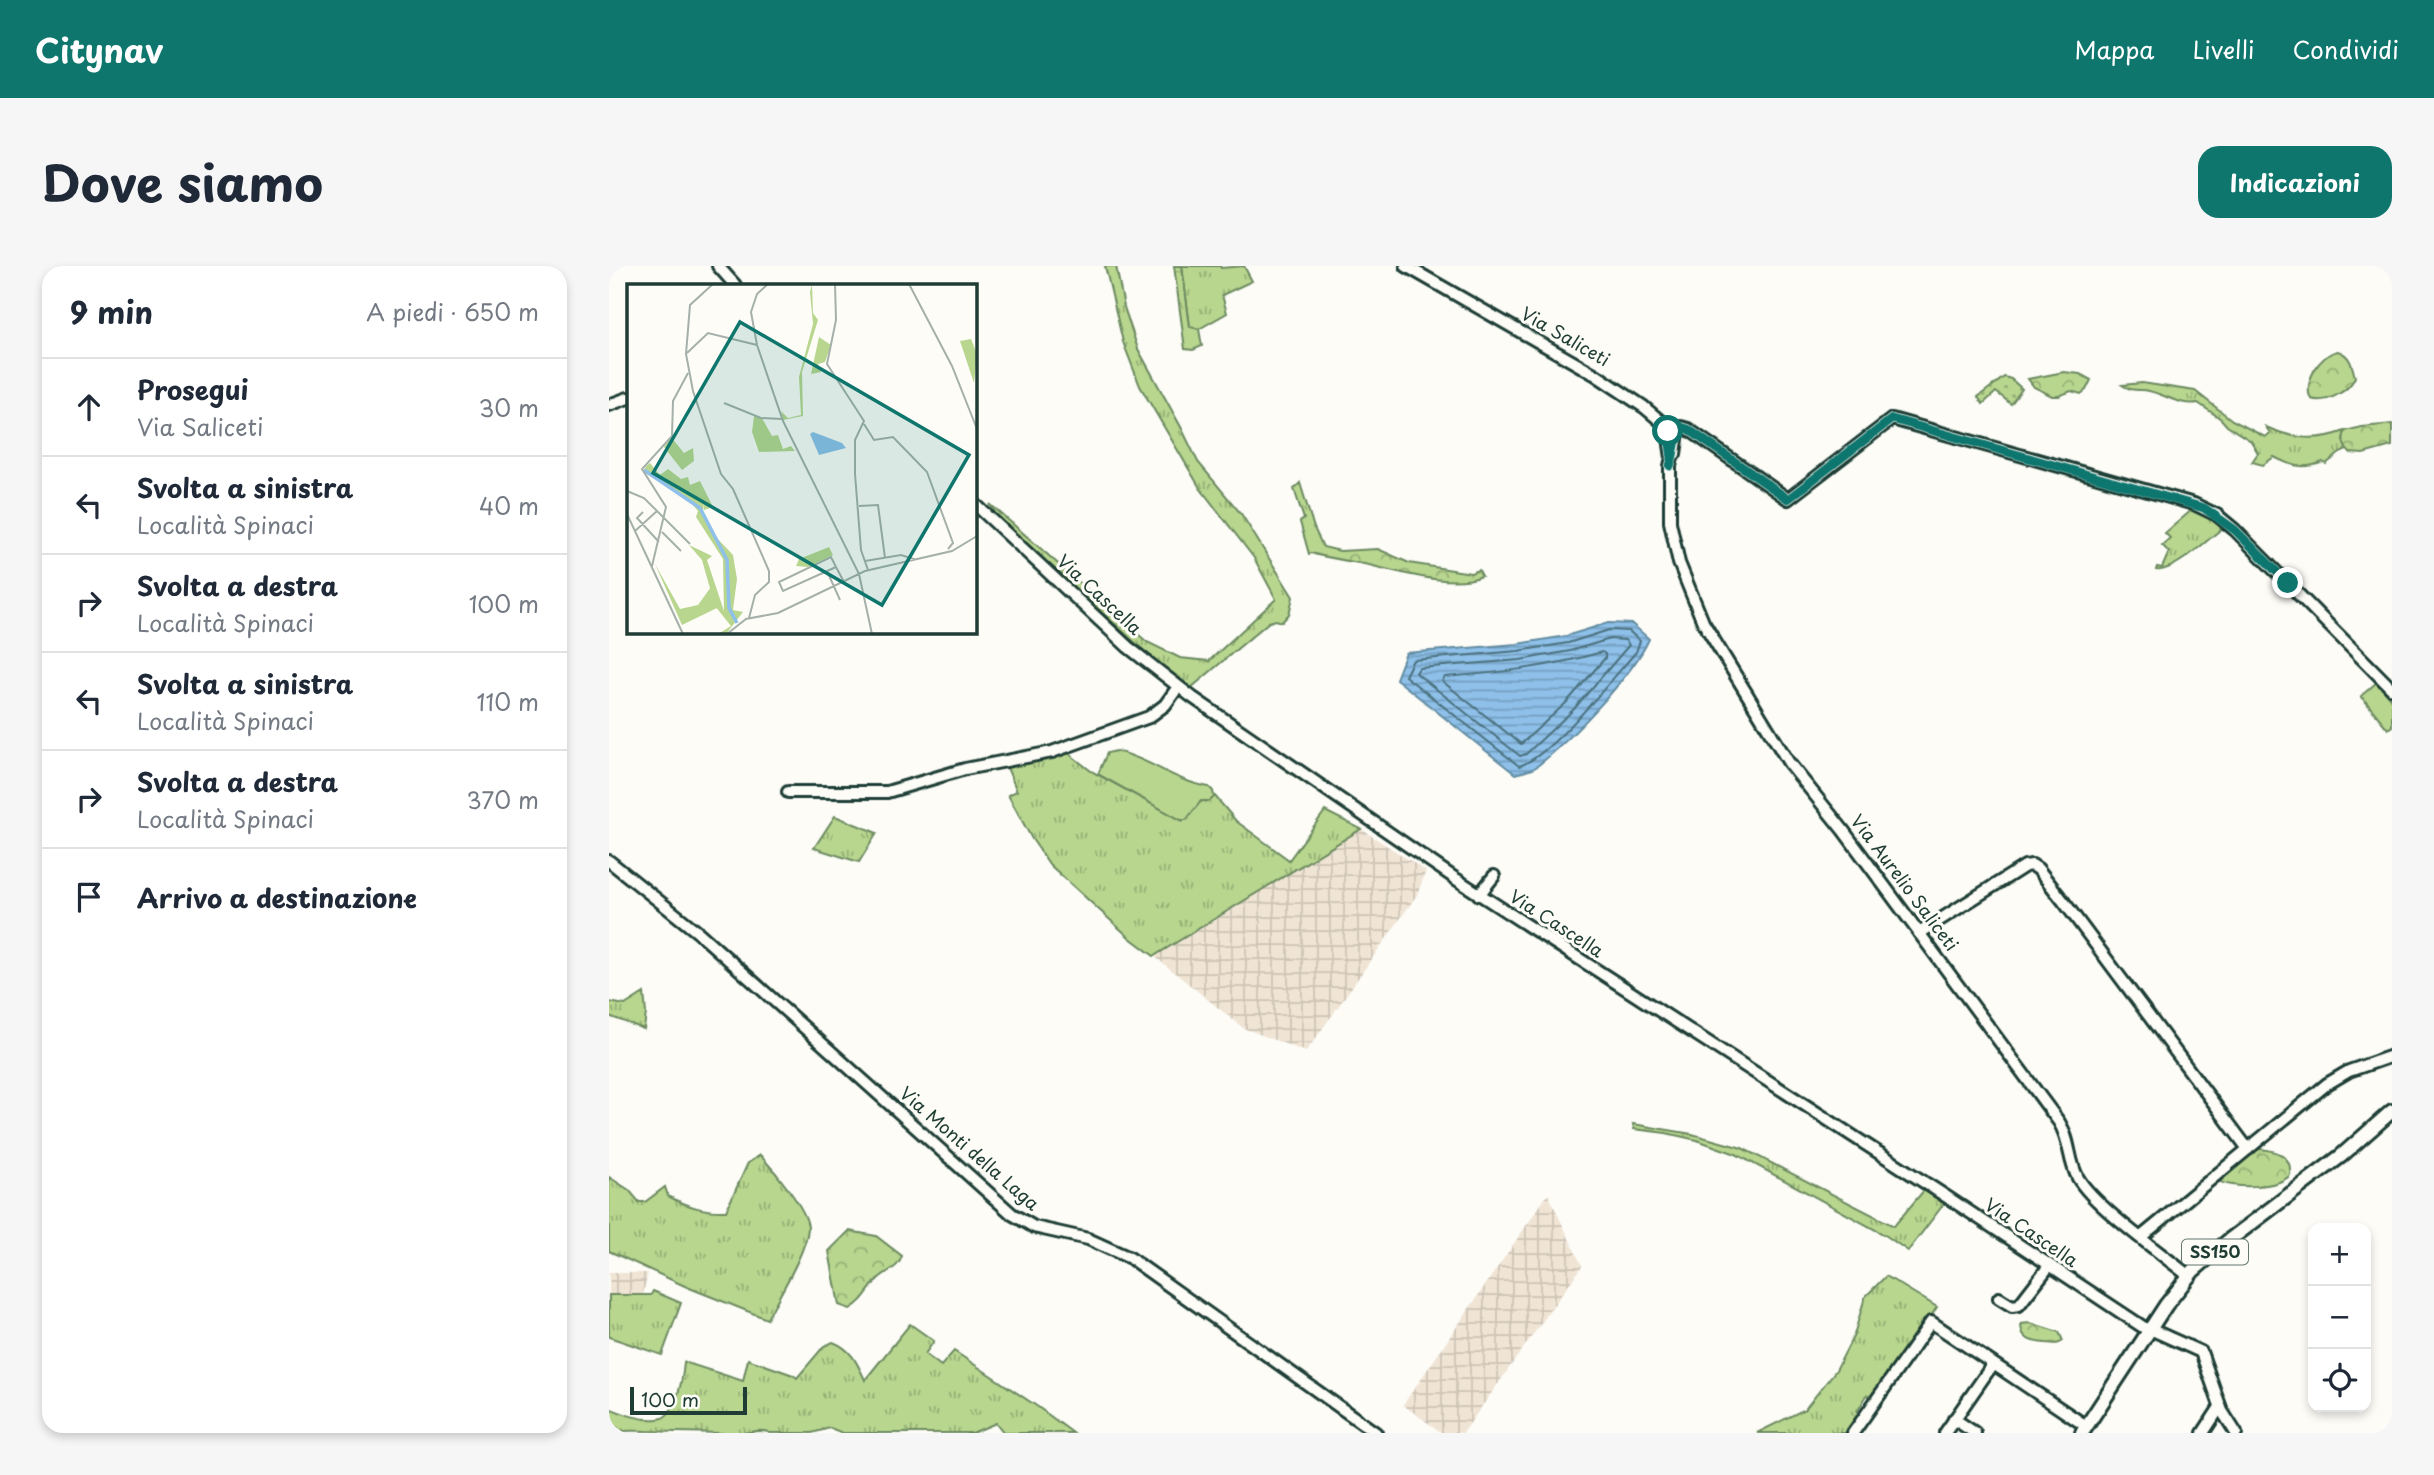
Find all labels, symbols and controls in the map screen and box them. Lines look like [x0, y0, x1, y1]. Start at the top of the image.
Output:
text: Citynav [35, 24, 163, 74]
text: Mappa [2075, 31, 2154, 67]
text: Livelli [2192, 31, 2255, 67]
text: Condividi [2293, 31, 2399, 67]
text: Dove siamo [42, 145, 323, 219]
button: Indicazioni [2198, 146, 2392, 218]
inset map [627, 284, 977, 634]
text: 9 min [70, 289, 153, 334]
text: A piedi · 650 m [366, 294, 539, 329]
street label: Via Saliceti [1516, 299, 1615, 372]
text: Prosegui [137, 370, 249, 409]
icon: ahead [70, 388, 108, 426]
text: 30 m [478, 390, 539, 425]
text: Via Saliceti [137, 409, 263, 444]
route start [1652, 415, 1683, 446]
text: Svolta a sinistra [137, 468, 353, 507]
icon: left [70, 486, 108, 524]
text: 40 m [479, 488, 539, 523]
text: Località Spinaci [137, 507, 314, 542]
street label: Via Cascella [1051, 547, 1149, 641]
text: Svolta a destra [137, 566, 338, 605]
route end [2272, 567, 2303, 598]
icon: right [70, 584, 108, 622]
text: 100 m [469, 586, 539, 621]
text: Località Spinaci [137, 605, 314, 640]
text: Svolta a sinistra [137, 664, 353, 703]
icon: left [70, 682, 108, 720]
text: 110 m [477, 684, 539, 719]
text: Località Spinaci [137, 703, 314, 738]
text: Svolta a destra [137, 762, 338, 801]
icon: right [70, 780, 108, 818]
text: 370 m [466, 782, 539, 817]
text: Località Spinaci [137, 801, 314, 836]
street label: Via Aurelio Saliceti [1845, 808, 1966, 956]
icon: arrive [70, 878, 108, 916]
text: Arrivo a destinazione [137, 878, 417, 917]
street label: Via Cascella [1504, 882, 1610, 964]
street label: Via Monti della Laga [894, 1079, 1046, 1217]
street label: Via Cascella [1980, 1190, 2085, 1273]
map controls [2308, 1223, 2371, 1412]
button: + [2308, 1223, 2371, 1286]
road number: SS150 [2182, 1240, 2248, 1264]
button: − [2308, 1286, 2371, 1349]
button: locate [2308, 1349, 2371, 1412]
scale bar [630, 1384, 747, 1416]
text: 100 m [641, 1385, 699, 1413]

